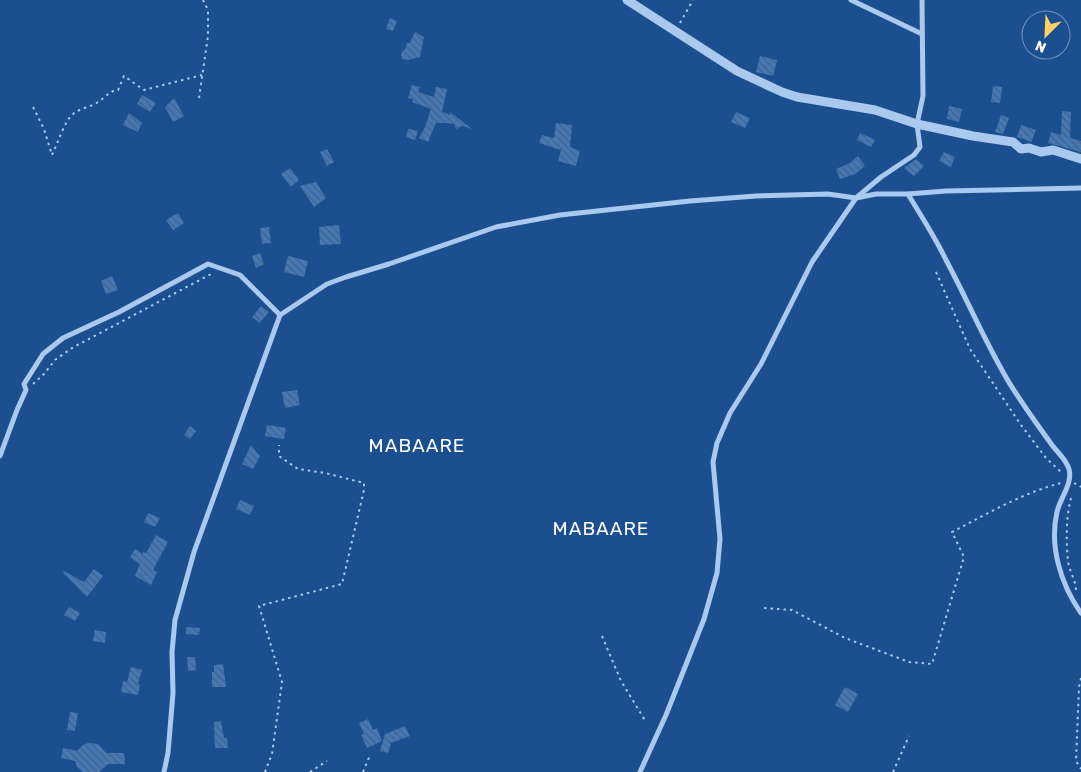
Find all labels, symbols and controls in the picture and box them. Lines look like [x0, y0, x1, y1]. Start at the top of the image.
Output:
north arrow [1021, 10, 1071, 60]
text: N [1033, 37, 1049, 56]
district label: MABAARE [369, 434, 465, 457]
district label: MABAARE [553, 517, 649, 540]

